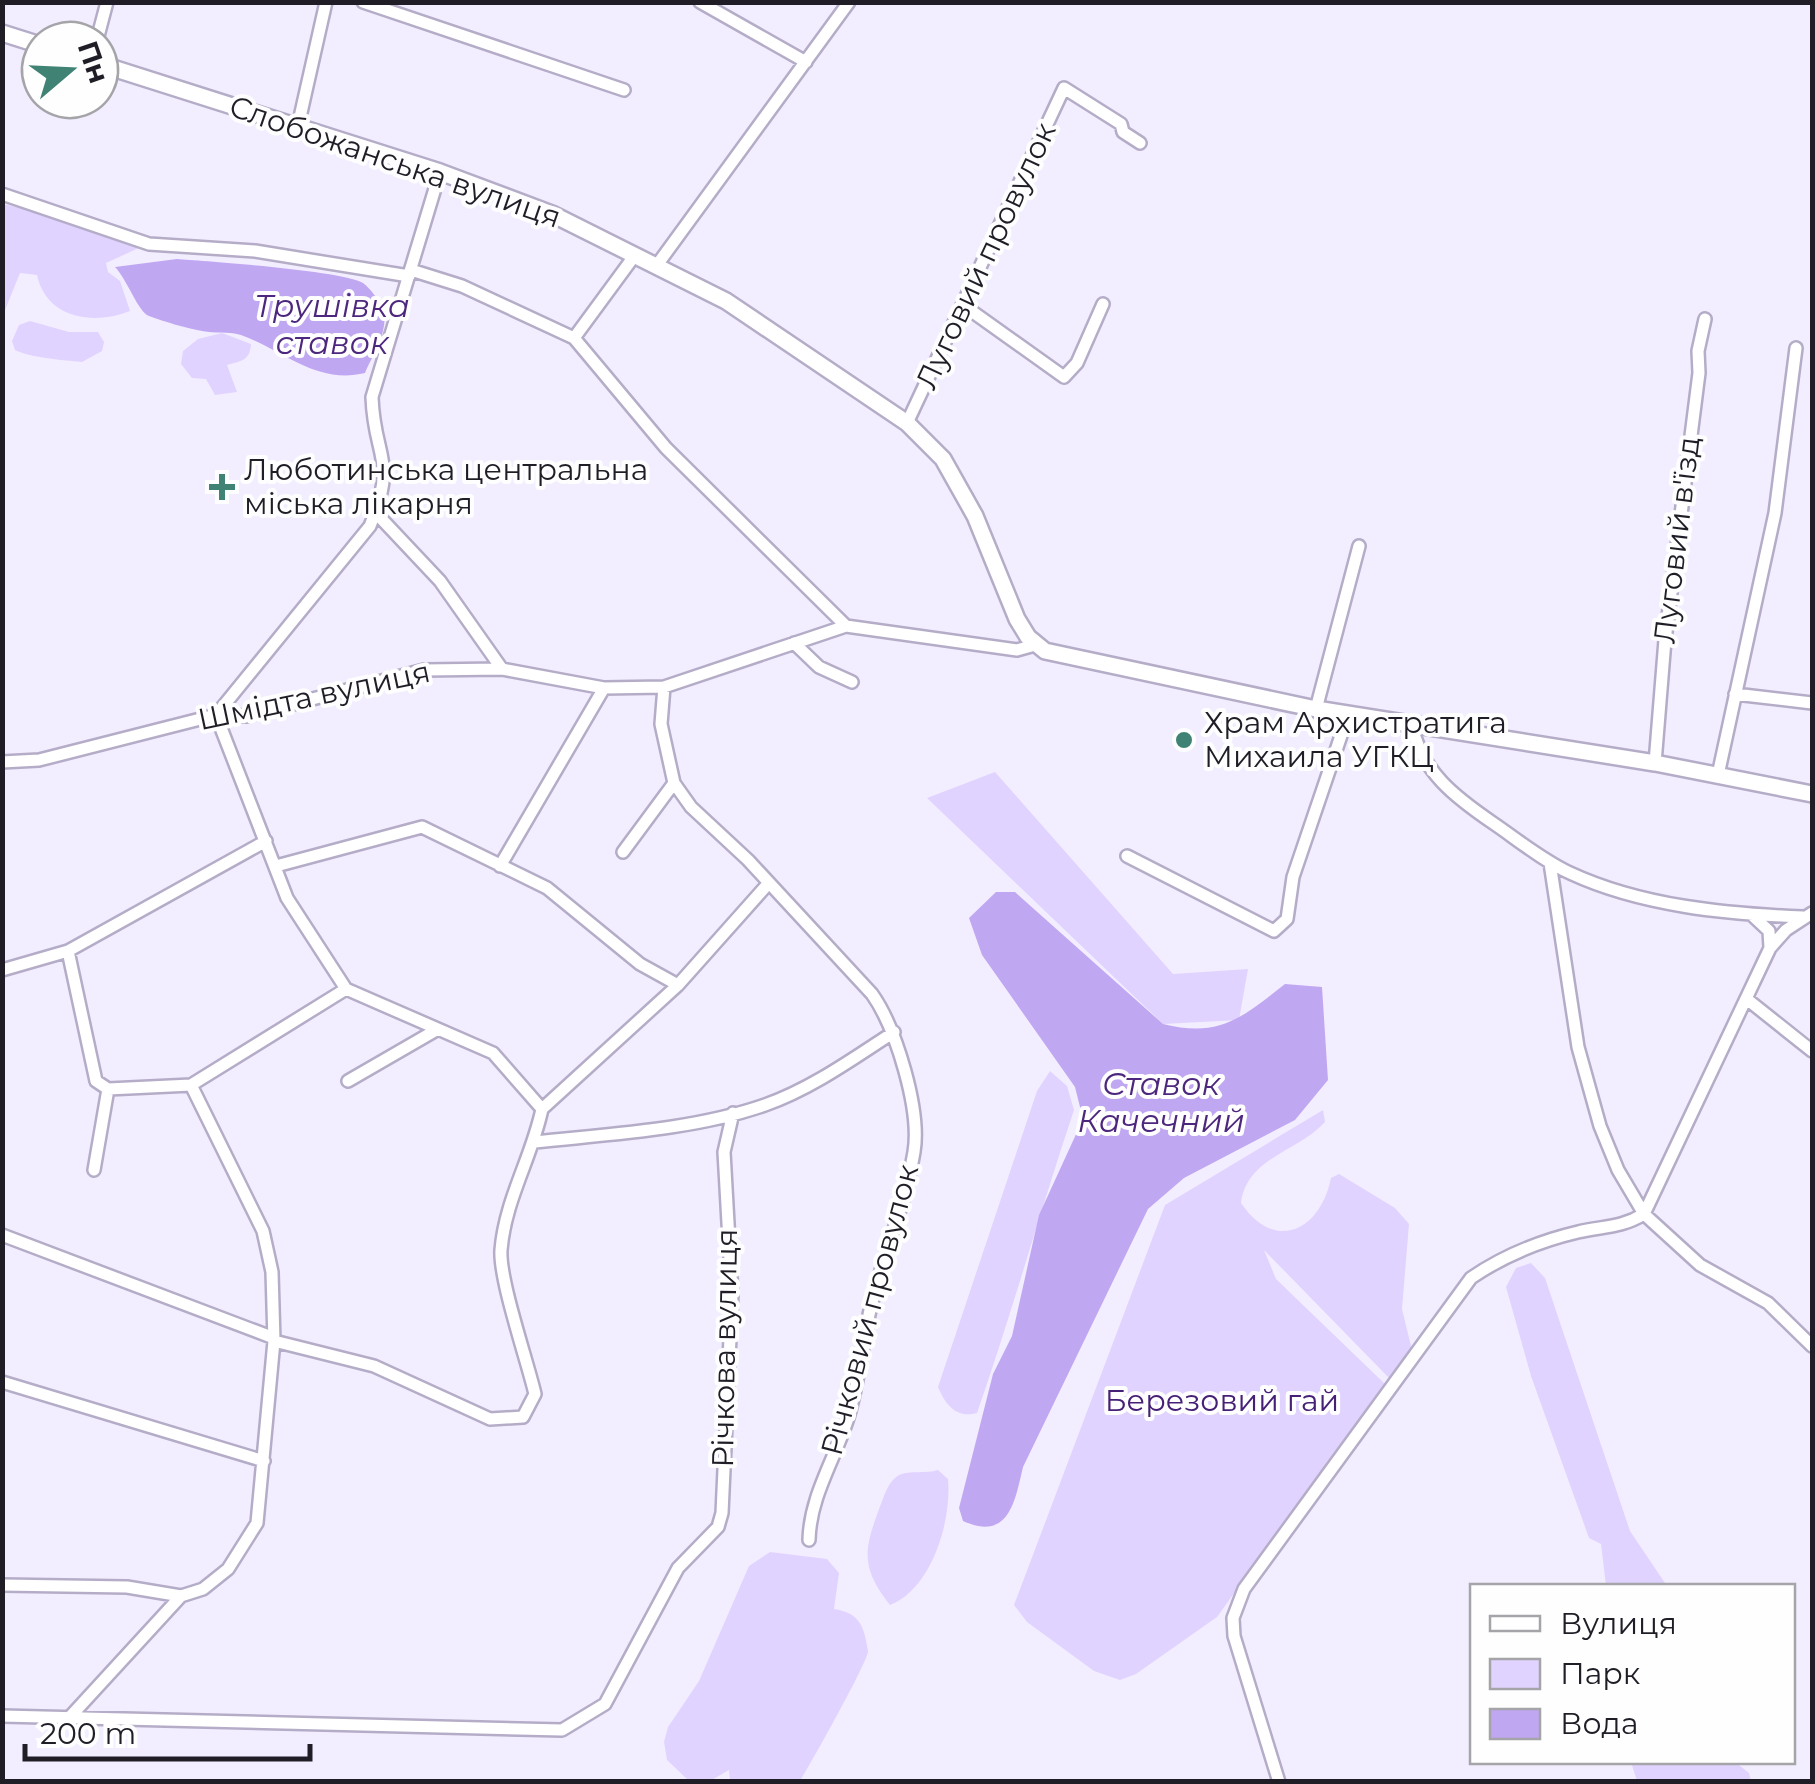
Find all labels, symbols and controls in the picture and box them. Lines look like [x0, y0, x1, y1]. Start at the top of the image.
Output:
north arrow [20, 20, 120, 120]
text: Пн [71, 36, 117, 87]
street label: Слобожанська вулиця [225, 87, 566, 236]
street label: Луговий провулок [908, 116, 1064, 395]
water label: Трушівка ставок [254, 286, 410, 362]
street label: Луговий в'їзд [1645, 434, 1708, 646]
place label: Люботинська центральна міська лікарня [244, 451, 648, 522]
marker: Люботинська центральна міська лікарня [209, 474, 235, 500]
street label: Шмідта вулиця [194, 653, 433, 738]
place label: Храм Архистратига Михаила УГКЦ [1204, 704, 1507, 775]
marker: Храм Архистратига Михаила УГКЦ [1173, 729, 1195, 751]
water label: Ставок Качечний [1077, 1064, 1245, 1140]
street label: Річковий провулок [813, 1160, 926, 1459]
street label: Річкова вулиця [704, 1228, 745, 1468]
park label: Березовий гай [1105, 1382, 1339, 1419]
legend [1470, 1584, 1795, 1764]
text: Вулиця [1560, 1605, 1677, 1642]
text: Парк [1560, 1655, 1641, 1692]
scale bar [25, 1699, 310, 1761]
text: Вода [1560, 1705, 1639, 1742]
text: 200 m [40, 1715, 136, 1752]

